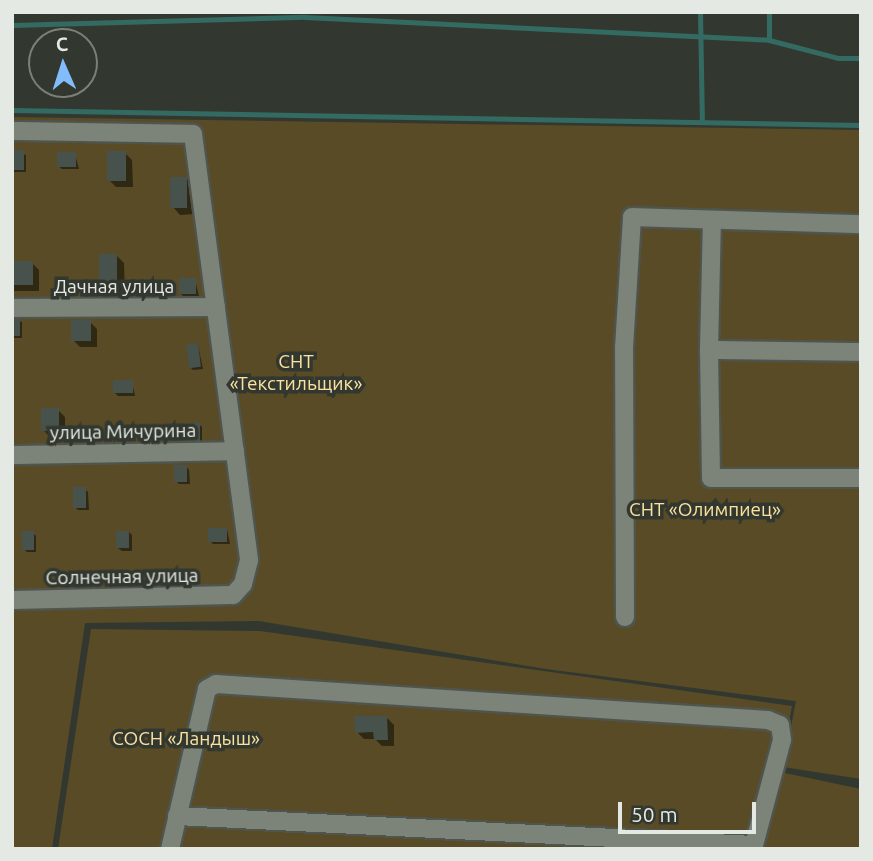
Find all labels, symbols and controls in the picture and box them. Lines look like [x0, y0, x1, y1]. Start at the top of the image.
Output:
north arrow [28, 28, 98, 98]
text: С [55, 33, 69, 55]
street label: Дачная улица [54, 276, 174, 298]
park label: СНТ «Текстильщик» [230, 351, 362, 395]
street label: улица Мичурина [50, 419, 196, 445]
park label: СНТ «Олимпиец» [629, 499, 781, 521]
street label: Солнечная улица [45, 564, 199, 590]
park label: СОСН «Ландыш» [112, 728, 260, 750]
scale bar [621, 788, 759, 832]
text: 50 m [631, 802, 678, 826]

